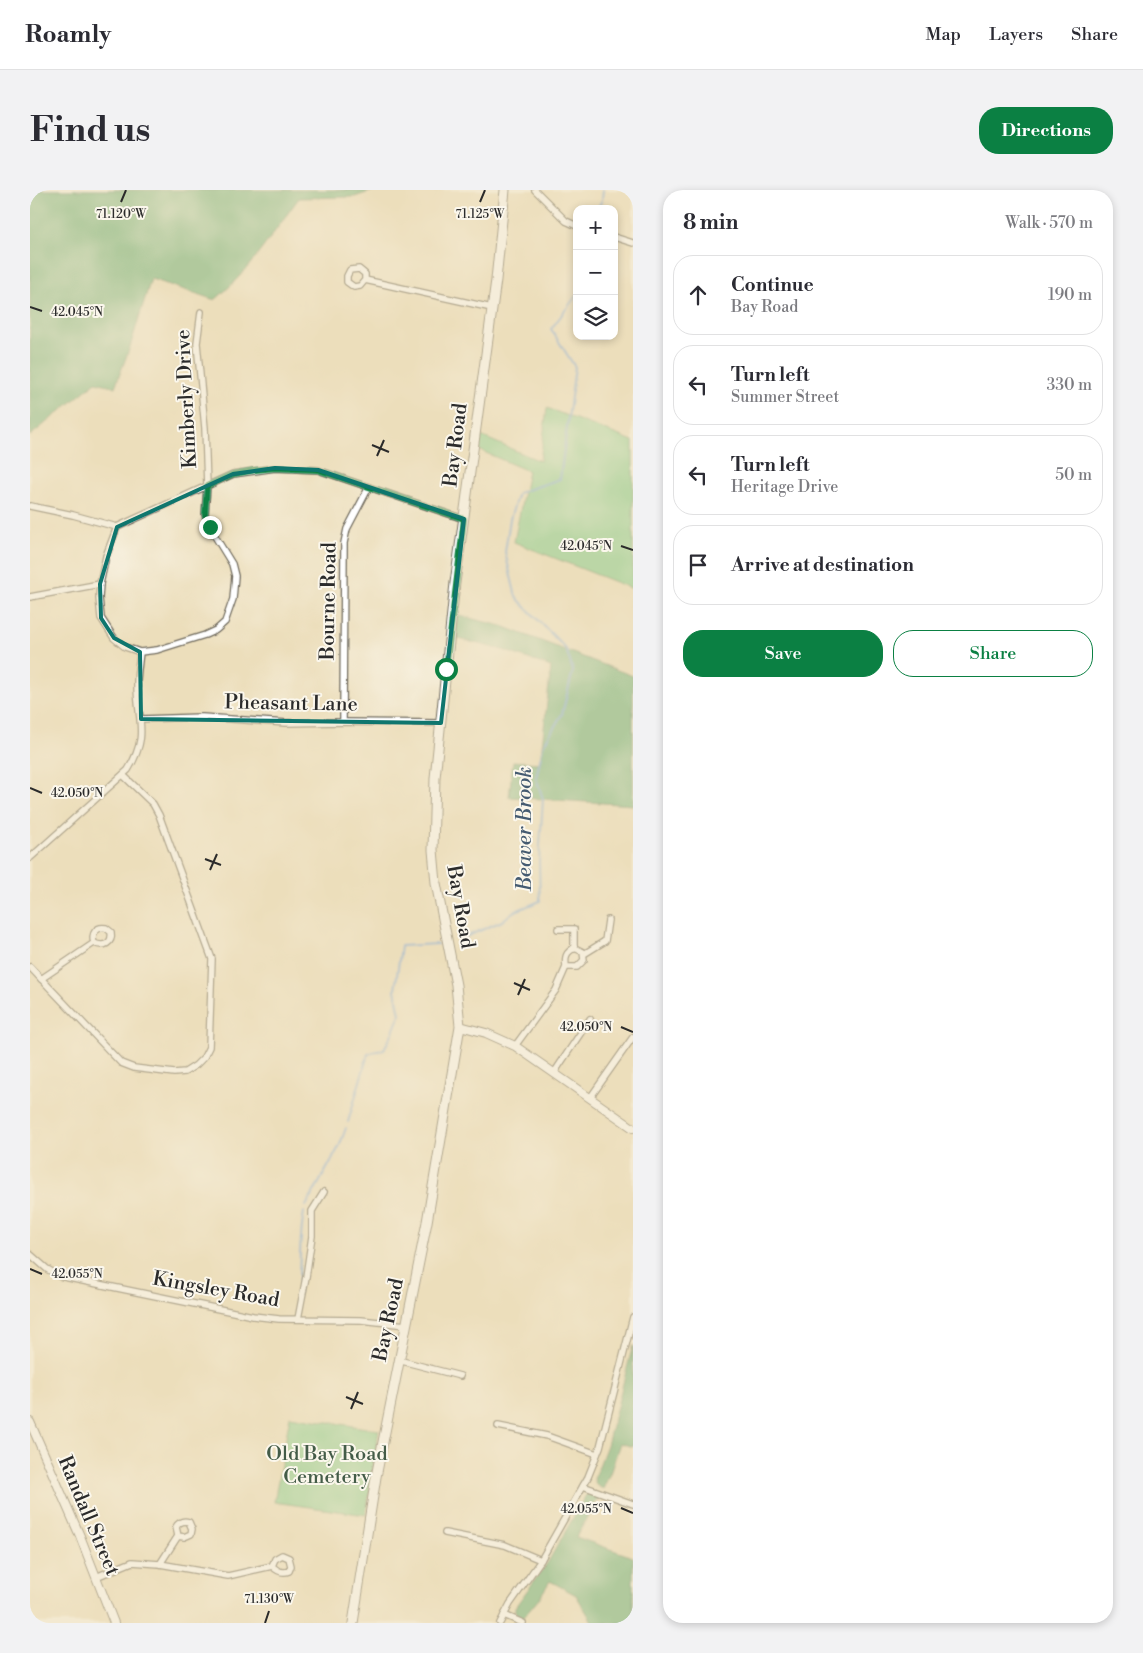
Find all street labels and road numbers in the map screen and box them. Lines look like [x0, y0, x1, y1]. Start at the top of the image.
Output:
street label: Kimberly Drive [171, 329, 203, 469]
street label: Bay Road [438, 401, 474, 489]
street label: Bourne Road [315, 541, 343, 661]
street label: Pheasant Lane [224, 690, 358, 718]
street label: Bay Road [440, 862, 480, 951]
street label: Kingsley Road [151, 1267, 282, 1314]
street label: Bay Road [368, 1276, 410, 1365]
street label: Randall Street [51, 1452, 125, 1580]

